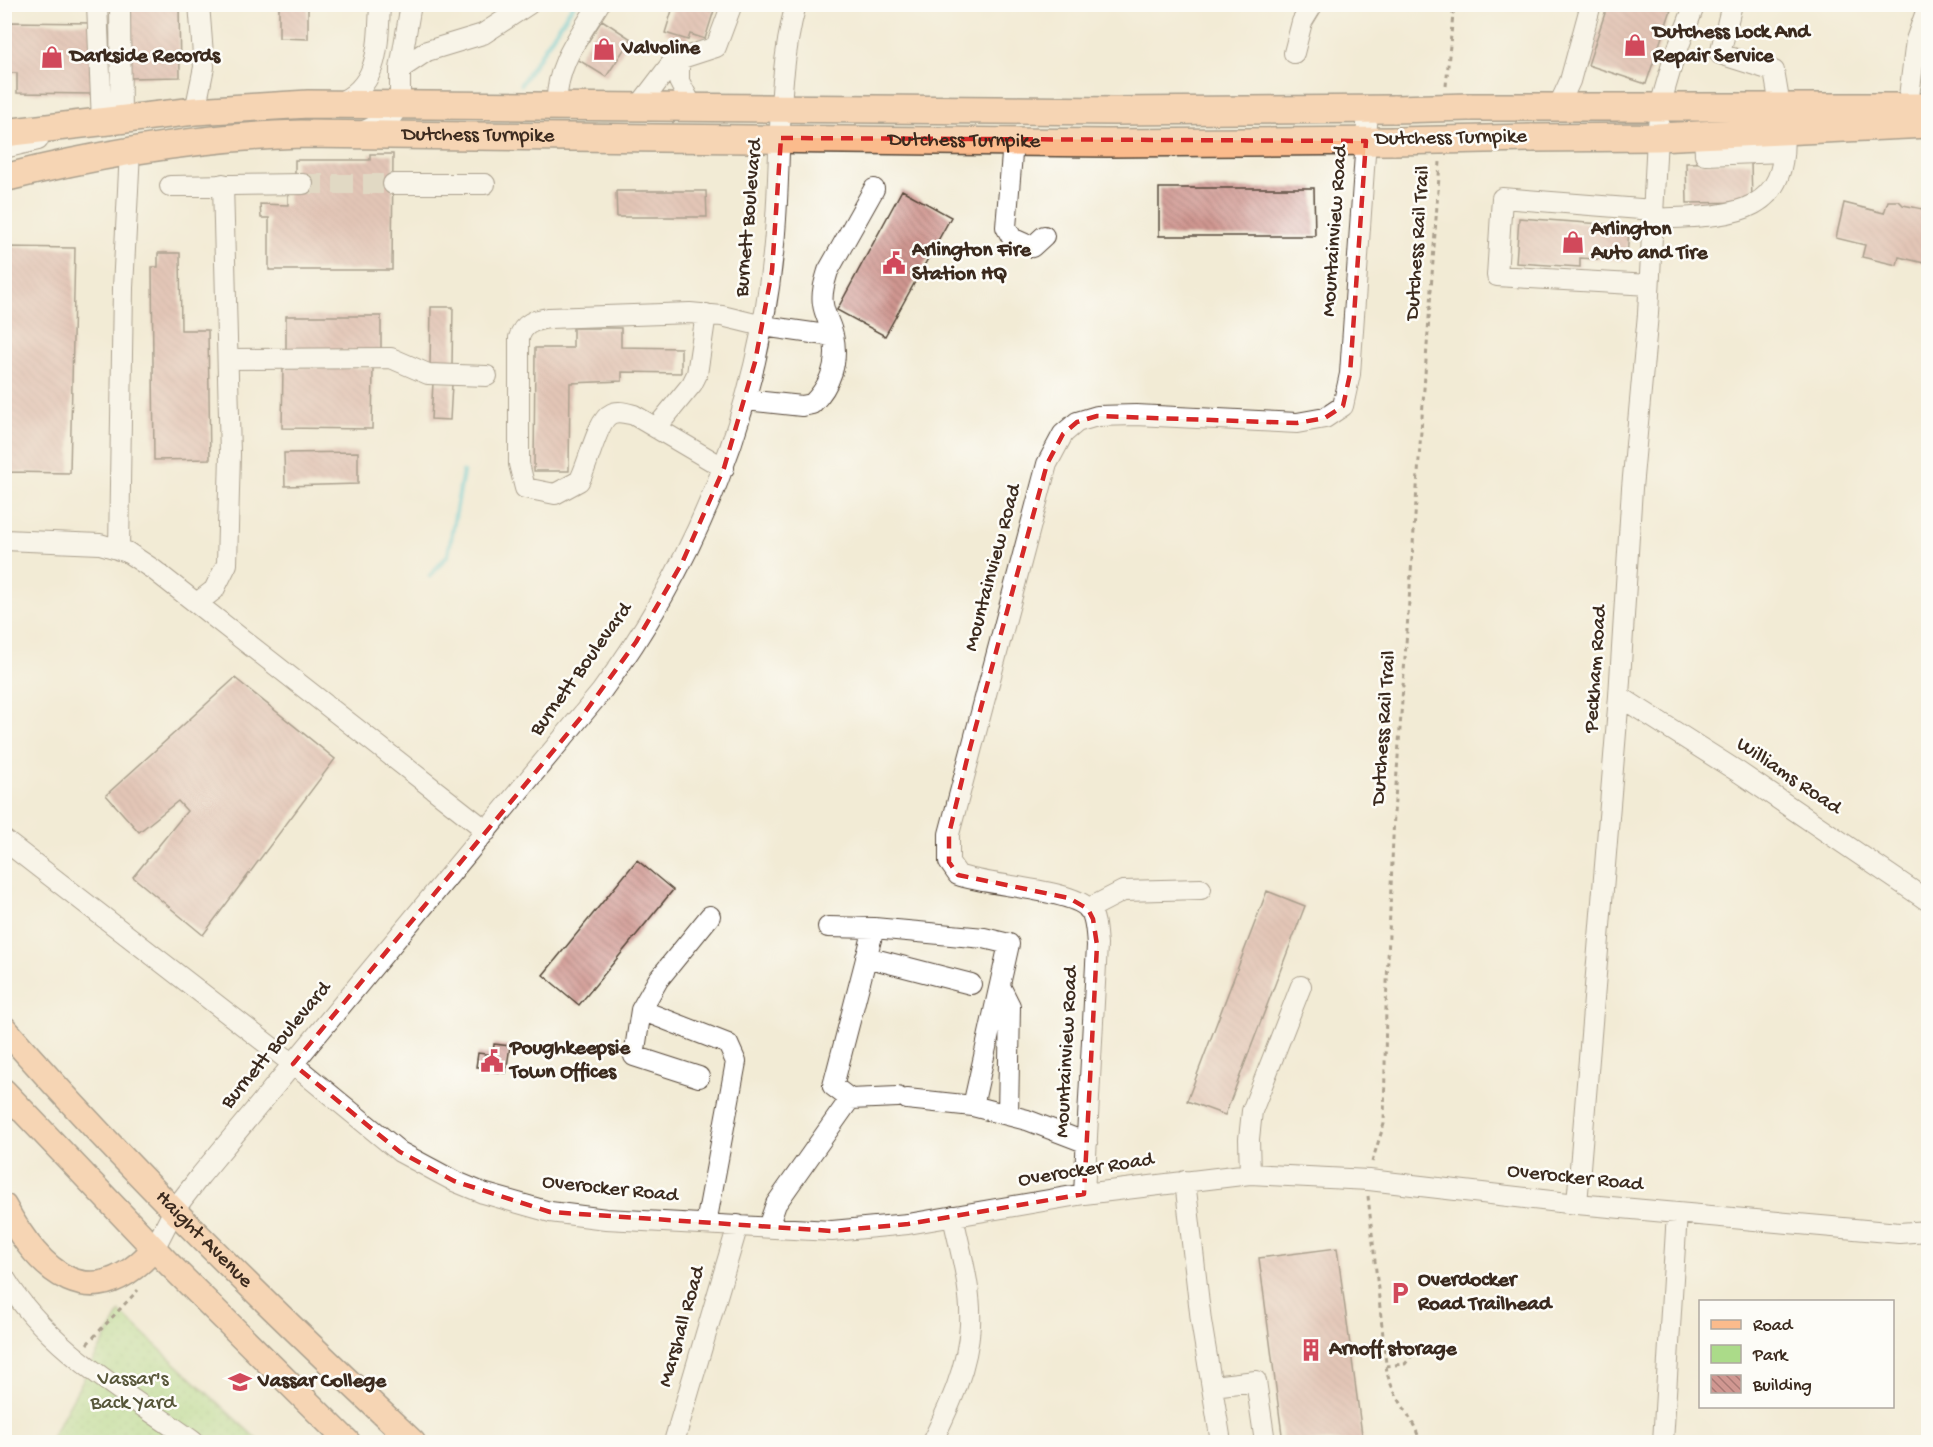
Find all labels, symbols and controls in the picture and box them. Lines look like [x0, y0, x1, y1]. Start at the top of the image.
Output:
place label: Dutchess Lock And Repair Service [1651, 21, 1812, 70]
shop icon: Dutchess Lock And Repair Service [1622, 32, 1648, 58]
shop icon: Valvoline [591, 36, 617, 62]
place label: Valvoline [621, 37, 701, 62]
shop icon: Darkside Records [39, 44, 65, 70]
place label: Darkside Records [68, 45, 221, 70]
street label: Dutchess Turnpike [400, 123, 556, 149]
street label: Dutchess Turnpike [1373, 125, 1528, 153]
street label: Dutchess Turnpike [886, 128, 1042, 155]
street label: Burnett Boulevard [731, 136, 770, 299]
street label: Mountainview Road [1318, 143, 1355, 318]
street label: Dutchess Rail Trail [1401, 165, 1437, 323]
place label: Arlington Auto and Tire [1590, 218, 1709, 267]
shop icon: Arlington Auto and Tire [1560, 229, 1586, 255]
place label: Arlington Fire Station HQ [911, 239, 1032, 288]
public building icon: Arlington Fire Station HQ [881, 250, 907, 276]
street label: Mountainview Road [960, 480, 1029, 654]
street label: Burnett Boulevard [525, 597, 640, 742]
street label: Peckham Road [1580, 603, 1614, 735]
street label: Dutchess Rail Trail [1367, 650, 1403, 808]
street label: Williams Road [1731, 733, 1847, 822]
street label: Mountainview Road [1051, 964, 1085, 1138]
street label: Burnett Boulevard [216, 976, 339, 1116]
place label: Poughkeepsie Town Offices [508, 1037, 631, 1086]
public building icon: Poughkeepsie Town Offices [479, 1048, 505, 1074]
street label: Overocker Road [1017, 1148, 1157, 1194]
street label: Overocker Road [1506, 1159, 1646, 1199]
street label: Overocker Road [541, 1170, 681, 1210]
street label: Haight Avenue [149, 1186, 258, 1295]
street label: Marshall Road [654, 1262, 713, 1390]
place label: Overdocker Road Trailhead [1417, 1269, 1554, 1318]
parking icon: Overdocker Road Trailhead [1387, 1280, 1413, 1306]
legend [1699, 1300, 1894, 1408]
text: Road [1753, 1316, 1794, 1337]
building icon: Arnoff storage [1298, 1337, 1324, 1363]
place label: Arnoff storage [1328, 1338, 1458, 1363]
text: Park [1752, 1346, 1789, 1367]
park label: Vassar's Back Yard [89, 1368, 177, 1417]
school or university icon: Vassar College [227, 1369, 253, 1395]
place label: Vassar College [257, 1370, 387, 1395]
text: Building [1752, 1376, 1812, 1397]

